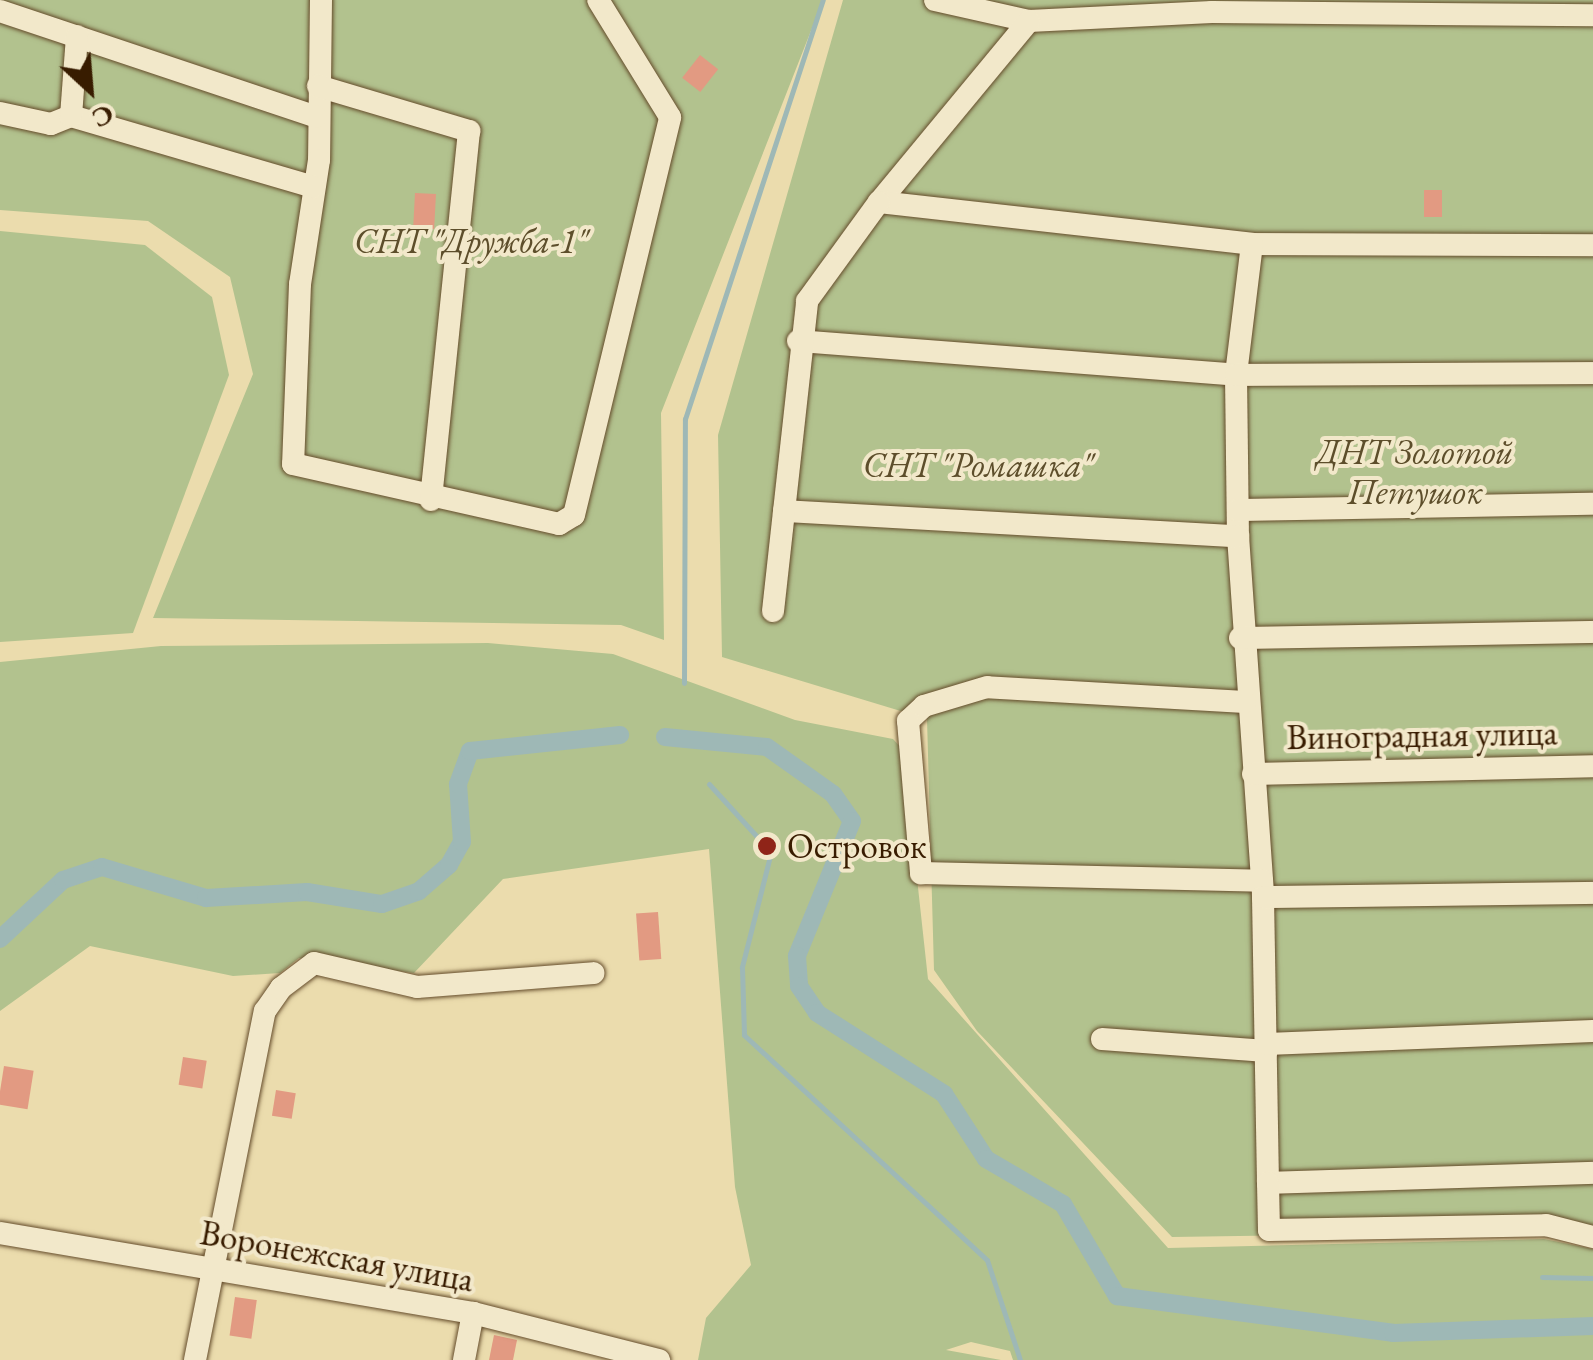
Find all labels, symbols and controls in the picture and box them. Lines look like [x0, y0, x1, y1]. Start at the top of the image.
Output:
north arrow [40, 40, 140, 140]
text: С [86, 96, 120, 137]
park label: СНТ "Дружба-1" [354, 220, 588, 262]
park label: ДНТ Золотой Петушок [1317, 431, 1513, 513]
park label: СНТ "Ромашка" [863, 444, 1093, 486]
street label: Виноградная улица [1286, 712, 1558, 758]
place label: Островок [787, 825, 927, 867]
marker: Островок [756, 835, 778, 857]
street label: Воронежская улица [197, 1211, 477, 1301]

